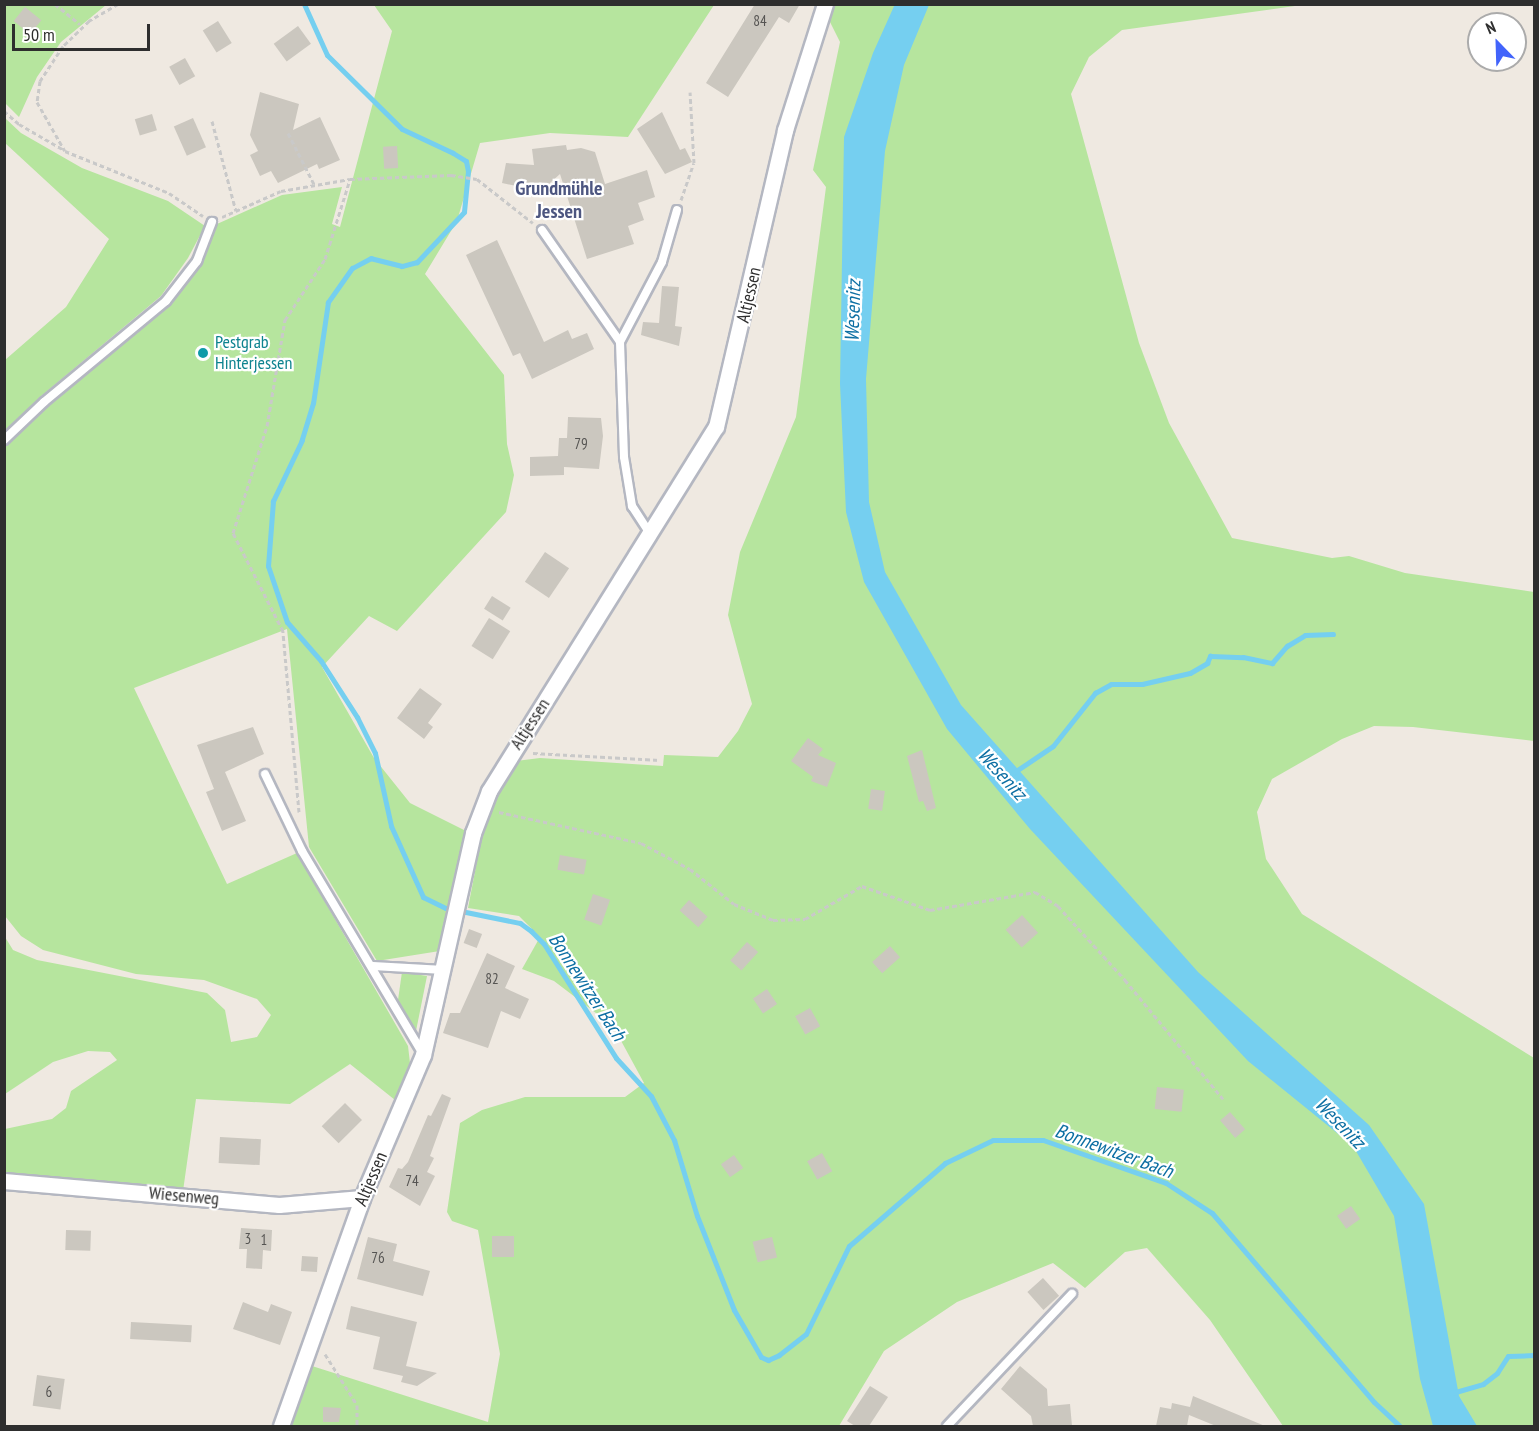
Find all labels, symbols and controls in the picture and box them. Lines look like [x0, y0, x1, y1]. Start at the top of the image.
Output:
scale bar [15, 12, 153, 50]
house number: 84 [753, 12, 767, 30]
north arrow [1467, 12, 1527, 72]
text: N [1483, 16, 1499, 38]
text: 50 m [23, 23, 55, 46]
district label: Grundmühle Jessen [515, 176, 603, 223]
street label: Altjessen [732, 265, 766, 325]
water label: Wesenitz [840, 280, 866, 342]
place label: Pestgrab Hinterjessen [215, 332, 292, 374]
marker: Pestgrab Hinterjessen [196, 346, 210, 360]
house number: 79 [574, 435, 588, 453]
street label: Altjessen [506, 694, 554, 754]
water label: Wesenitz [972, 743, 1032, 805]
water label: Bonnewitzer Bach [543, 929, 631, 1045]
house number: 82 [485, 970, 499, 988]
water label: Wesenitz [1310, 1092, 1370, 1154]
water label: Bonnewitzer Bach [1052, 1119, 1176, 1183]
street label: Altjessen [350, 1149, 392, 1209]
house number: 74 [405, 1172, 419, 1190]
street label: Wiesenweg [148, 1182, 220, 1210]
house number: 3 [245, 1230, 251, 1248]
house number: 1 [261, 1231, 267, 1249]
house number: 76 [371, 1249, 385, 1267]
house number: 6 [46, 1383, 52, 1401]

